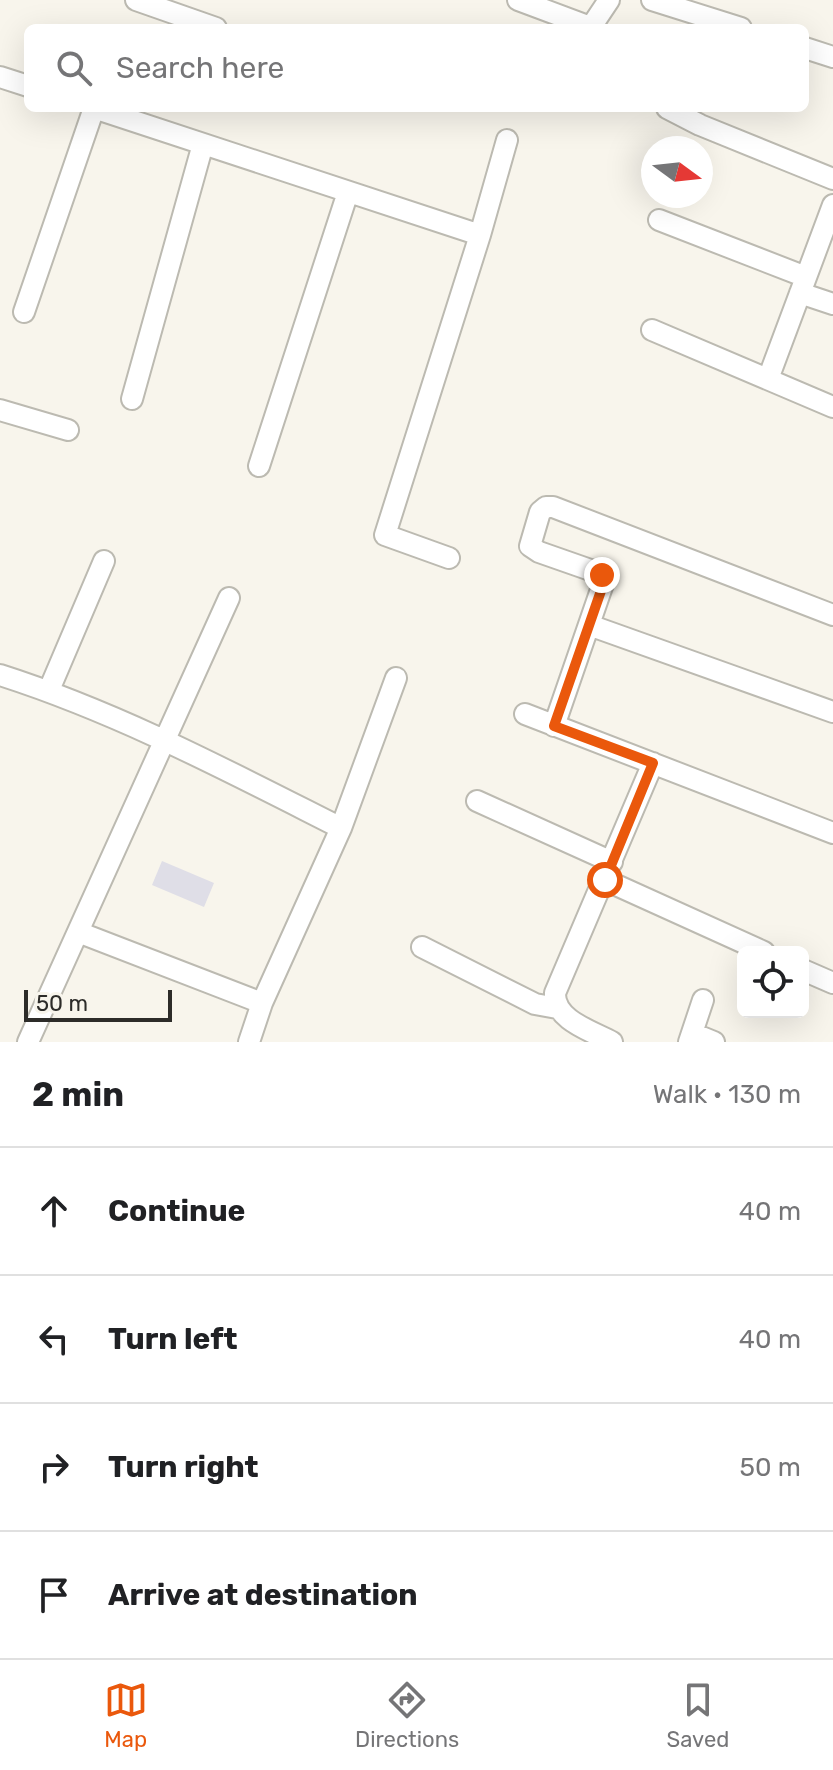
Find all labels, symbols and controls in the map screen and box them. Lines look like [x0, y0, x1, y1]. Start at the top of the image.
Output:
search box [24, 24, 809, 112]
icon: search [52, 46, 96, 90]
text: Search here [116, 50, 284, 86]
north arrow [641, 136, 713, 208]
route end [584, 557, 620, 593]
route start [587, 862, 623, 898]
map controls [737, 946, 809, 1018]
button: locate [737, 946, 809, 1018]
scale bar [24, 986, 172, 1022]
text: 50 m [36, 990, 88, 1017]
text: 2 min [32, 1074, 124, 1115]
text: Walk · 130 m [653, 1079, 801, 1110]
icon: ahead [32, 1189, 76, 1233]
text: Continue [108, 1193, 245, 1229]
text: 40 m [739, 1196, 801, 1227]
icon: left [32, 1317, 76, 1361]
text: Turn left [108, 1321, 238, 1357]
text: 40 m [739, 1324, 801, 1355]
icon: right [32, 1445, 76, 1489]
text: Turn right [108, 1449, 259, 1485]
text: 50 m [740, 1452, 801, 1483]
icon: arrive [32, 1573, 76, 1617]
text: Arrive at destination [108, 1577, 418, 1613]
tab: Map [104, 1678, 148, 1753]
tab: Directions [355, 1678, 459, 1753]
tab: Saved [667, 1678, 729, 1753]

